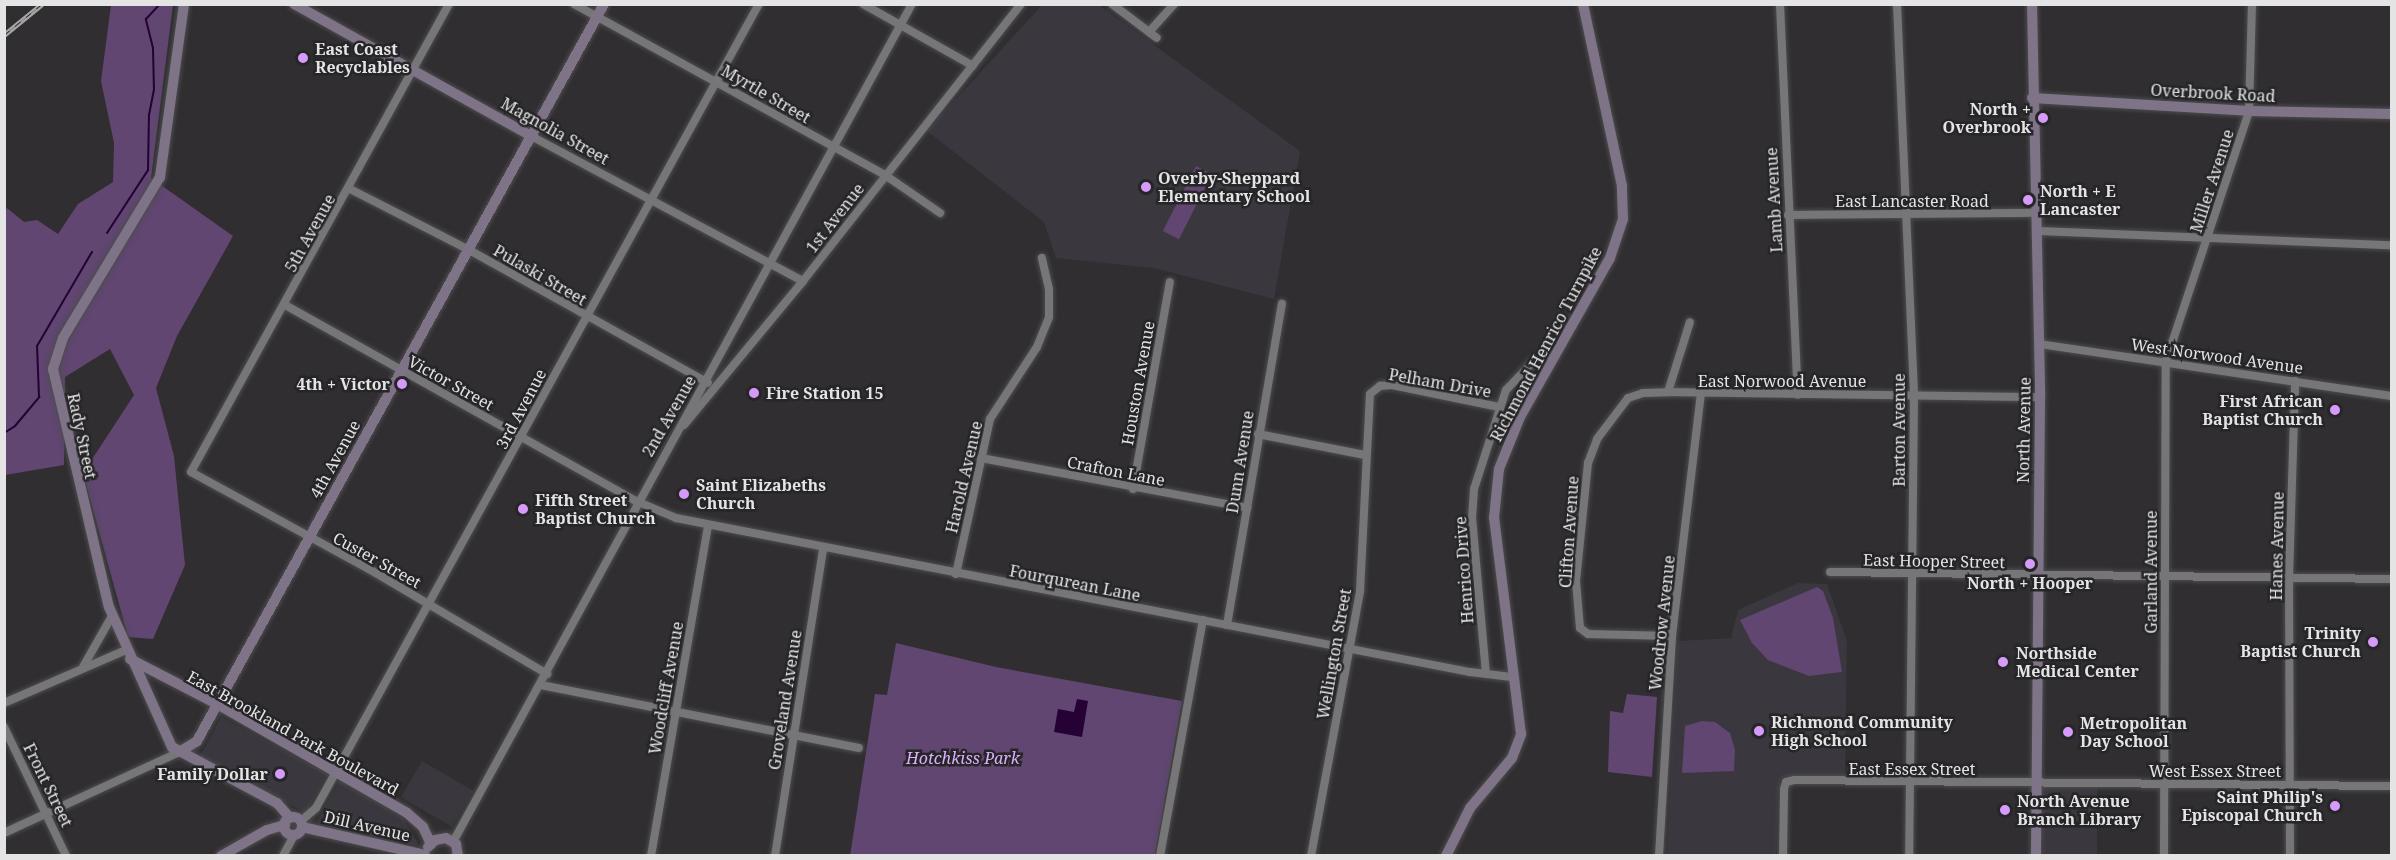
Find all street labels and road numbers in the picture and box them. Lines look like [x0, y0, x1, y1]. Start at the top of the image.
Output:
street label: Myrtle Street [718, 61, 814, 127]
street label: Overbrook Road [2150, 80, 2276, 106]
street label: Magnolia Street [498, 94, 612, 168]
street label: Miller Avenue [2186, 127, 2238, 235]
street label: Lamb Avenue [1762, 147, 1786, 253]
street label: 1st Avenue [802, 179, 868, 257]
street label: 5th Avenue [281, 191, 339, 275]
street label: East Lancaster Road [1835, 191, 1989, 211]
street label: Pulaski Street [490, 241, 590, 309]
street label: Richmond Henrico Turnpike [1486, 243, 1606, 445]
street label: Houston Avenue [1118, 319, 1158, 447]
street label: West Norwood Avenue [2130, 334, 2304, 378]
street label: Victor Street [405, 352, 497, 414]
street label: Pelham Drive [1387, 365, 1493, 401]
street label: 3rd Avenue [492, 366, 550, 452]
street label: East Norwood Avenue [1698, 371, 1866, 391]
street label: 2nd Avenue [638, 372, 700, 460]
street label: Barton Avenue [1889, 373, 1909, 487]
street label: North Avenue [2013, 377, 2035, 483]
street label: Rady Street [64, 391, 100, 481]
street label: Dunn Avenue [1222, 409, 1258, 515]
street label: 4th Avenue [306, 417, 364, 501]
street label: Harold Avenue [942, 419, 986, 535]
street label: Crafton Lane [1066, 452, 1166, 490]
street label: Clifton Avenue [1556, 475, 1582, 589]
street label: Hanes Avenue [2266, 491, 2288, 601]
street label: Garland Avenue [2141, 510, 2161, 634]
street label: Henrico Drive [1451, 516, 1477, 624]
street label: Custer Street [330, 528, 424, 592]
street label: East Hooper Street [1863, 550, 2005, 572]
street label: Woodrow Avenue [1645, 554, 1679, 692]
street label: Fourqurean Lane [1008, 561, 1142, 605]
street label: Wellington Street [1313, 587, 1355, 721]
street label: Woodcliff Avenue [645, 620, 687, 756]
street label: Groveland Avenue [764, 629, 806, 771]
street label: East Brookland Park Boulevard [184, 667, 402, 799]
street label: Front Street [19, 740, 77, 830]
street label: East Essex Street [1849, 759, 1975, 779]
street label: West Essex Street [2149, 761, 2281, 781]
street label: Dill Avenue [322, 807, 412, 845]

